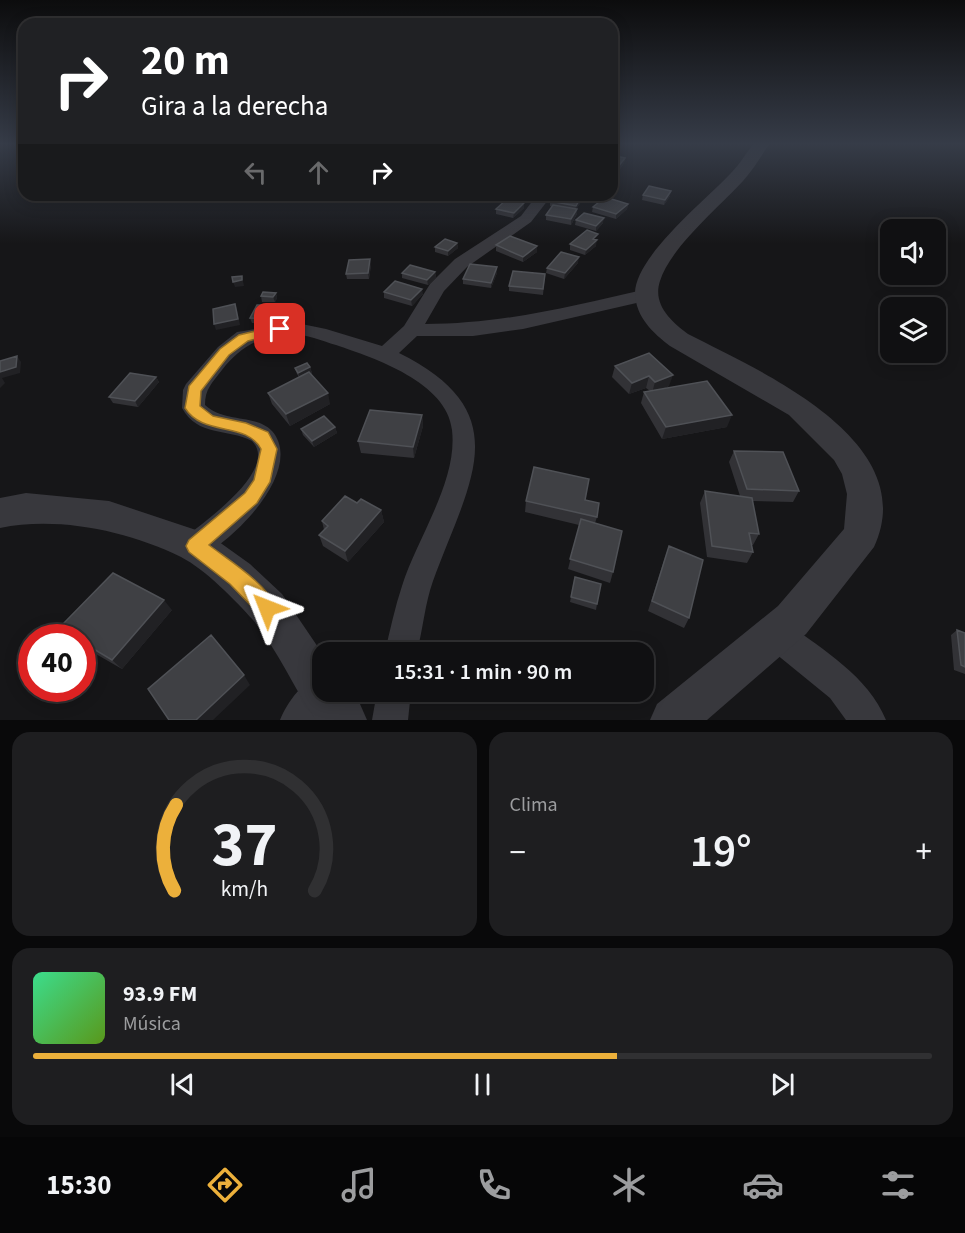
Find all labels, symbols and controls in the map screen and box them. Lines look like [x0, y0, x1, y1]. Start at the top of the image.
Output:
text: 20 m [141, 31, 230, 91]
icon: right [42, 42, 120, 120]
text: Gira a la derecha [141, 87, 328, 126]
icon: left [239, 156, 272, 189]
icon: ahead [302, 156, 335, 189]
icon: right [365, 156, 398, 189]
map controls [880, 219, 946, 363]
button: sound [880, 219, 946, 285]
button: layers [880, 297, 946, 363]
pin [254, 303, 305, 354]
icon: arrive [263, 312, 296, 345]
position arrow [235, 576, 299, 640]
speed limit sign: 40 [18, 624, 96, 702]
text: 15:31 · 1 min · 90 m [394, 656, 572, 688]
text: Clima [510, 791, 558, 819]
text: 37 [211, 801, 277, 890]
text: 19° [690, 820, 752, 884]
text: − [510, 829, 526, 876]
text: + [916, 829, 932, 876]
text: km/h [220, 874, 268, 905]
text: 93.9 FM [123, 978, 197, 1010]
text: Música [123, 1010, 181, 1038]
icon: previous [166, 1068, 199, 1101]
icon: pause [466, 1068, 499, 1101]
icon: next [766, 1068, 799, 1101]
icon: directions [204, 1164, 246, 1206]
icon: music [338, 1164, 380, 1206]
icon: phone [473, 1164, 515, 1206]
icon: climate [608, 1164, 650, 1206]
icon: car [742, 1164, 784, 1206]
icon: filters [877, 1164, 919, 1206]
text: 15:30 [46, 1166, 111, 1205]

